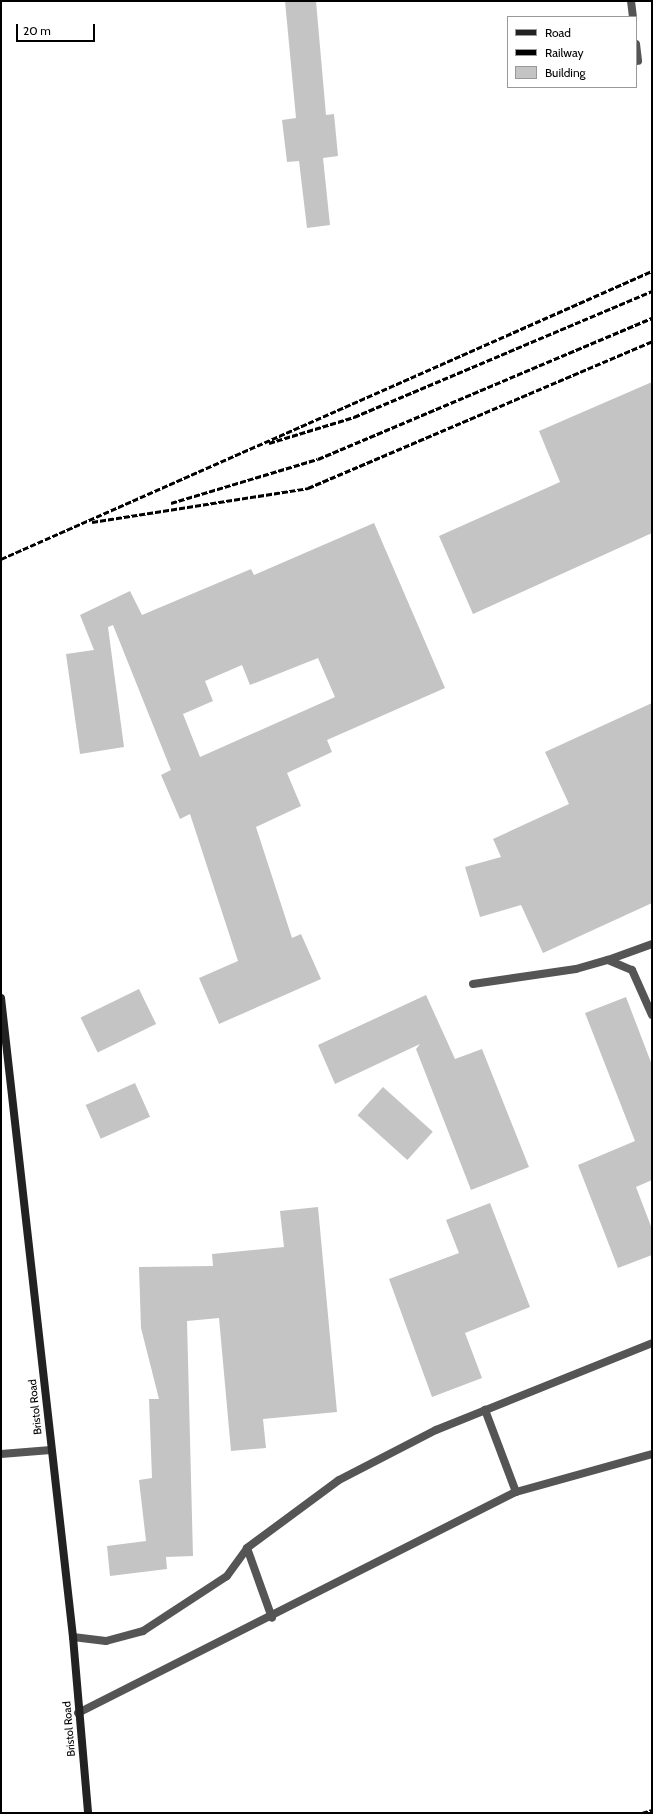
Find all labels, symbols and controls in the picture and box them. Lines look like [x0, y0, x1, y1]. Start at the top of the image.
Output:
scale bar [18, 16, 97, 42]
legend [507, 16, 637, 88]
text: 20 m [23, 23, 51, 38]
text: Road [545, 25, 571, 40]
text: Railway [545, 45, 583, 60]
text: Building [545, 65, 586, 80]
street label: Bristol Road [26, 1379, 44, 1435]
street label: Bristol Road [60, 1701, 78, 1757]

